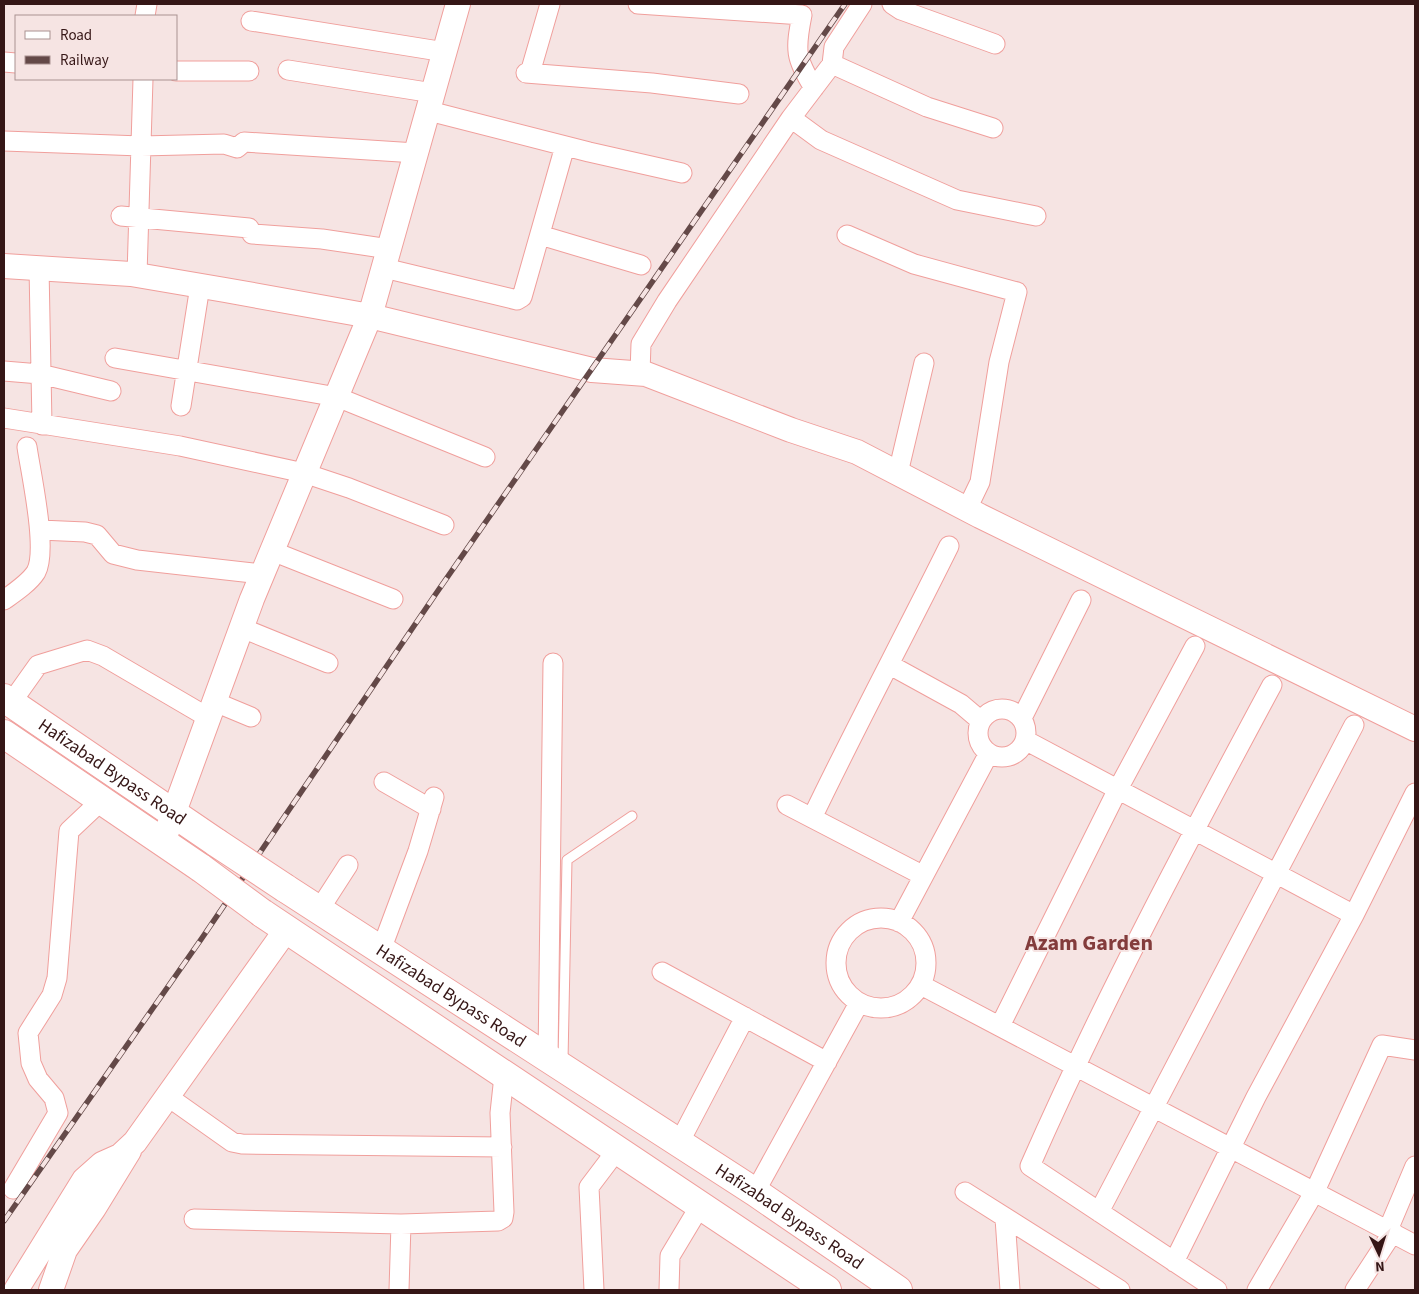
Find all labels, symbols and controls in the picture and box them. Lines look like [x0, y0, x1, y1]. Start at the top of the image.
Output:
legend [15, 15, 178, 80]
text: Road [60, 25, 92, 46]
text: Railway [60, 50, 109, 71]
street label: Hafizabad Bypass Road [33, 712, 191, 831]
district label: Azam Garden [1024, 927, 1153, 959]
street label: Hafizabad Bypass Road [371, 938, 531, 1053]
street label: Hafizabad Bypass Road [711, 1157, 869, 1275]
north arrow [1354, 1229, 1404, 1279]
text: N [1374, 1256, 1385, 1276]

